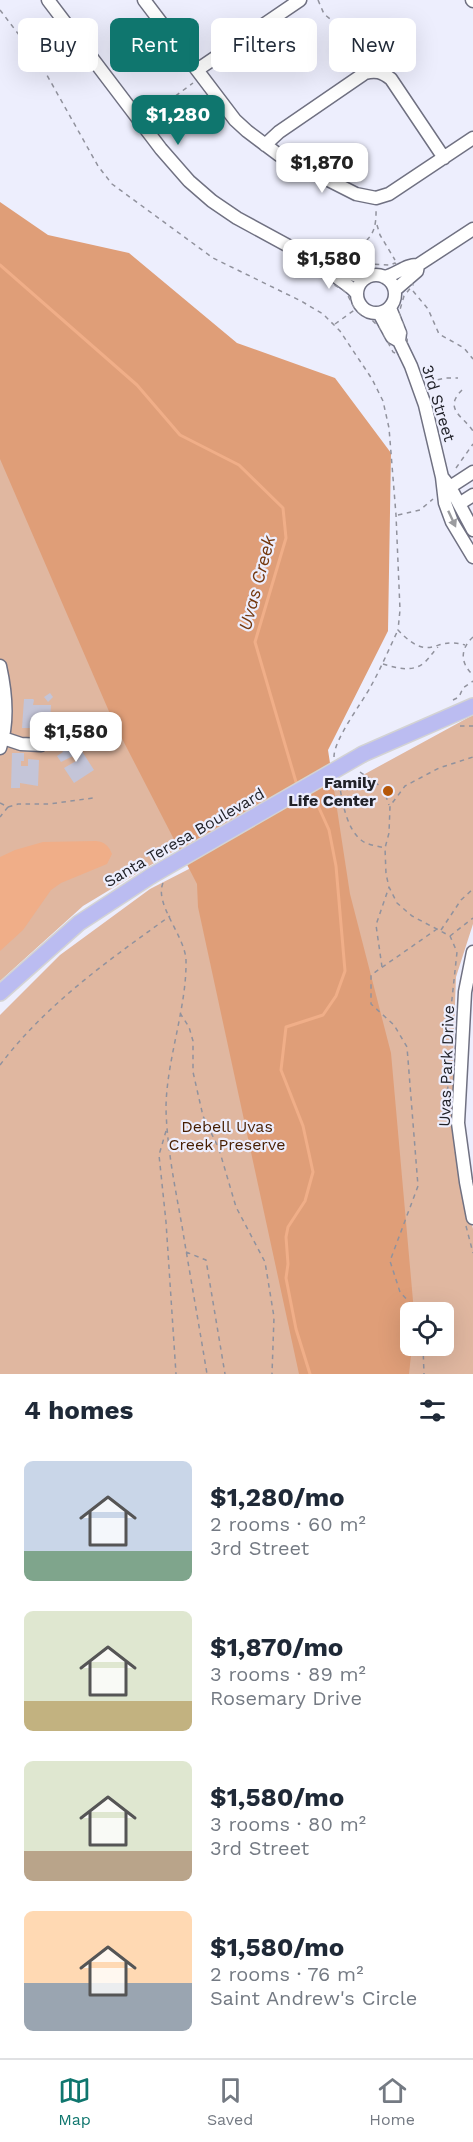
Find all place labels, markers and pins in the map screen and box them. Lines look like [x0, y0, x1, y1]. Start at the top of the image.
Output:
pin: $1,280 [129, 95, 227, 146]
pin: $1,870 [273, 143, 371, 194]
pin: $1,580 [280, 239, 378, 290]
pin: $1,580 [27, 712, 125, 763]
place label: Family Life Center [288, 773, 377, 810]
marker: Family Life Center [381, 784, 395, 798]

